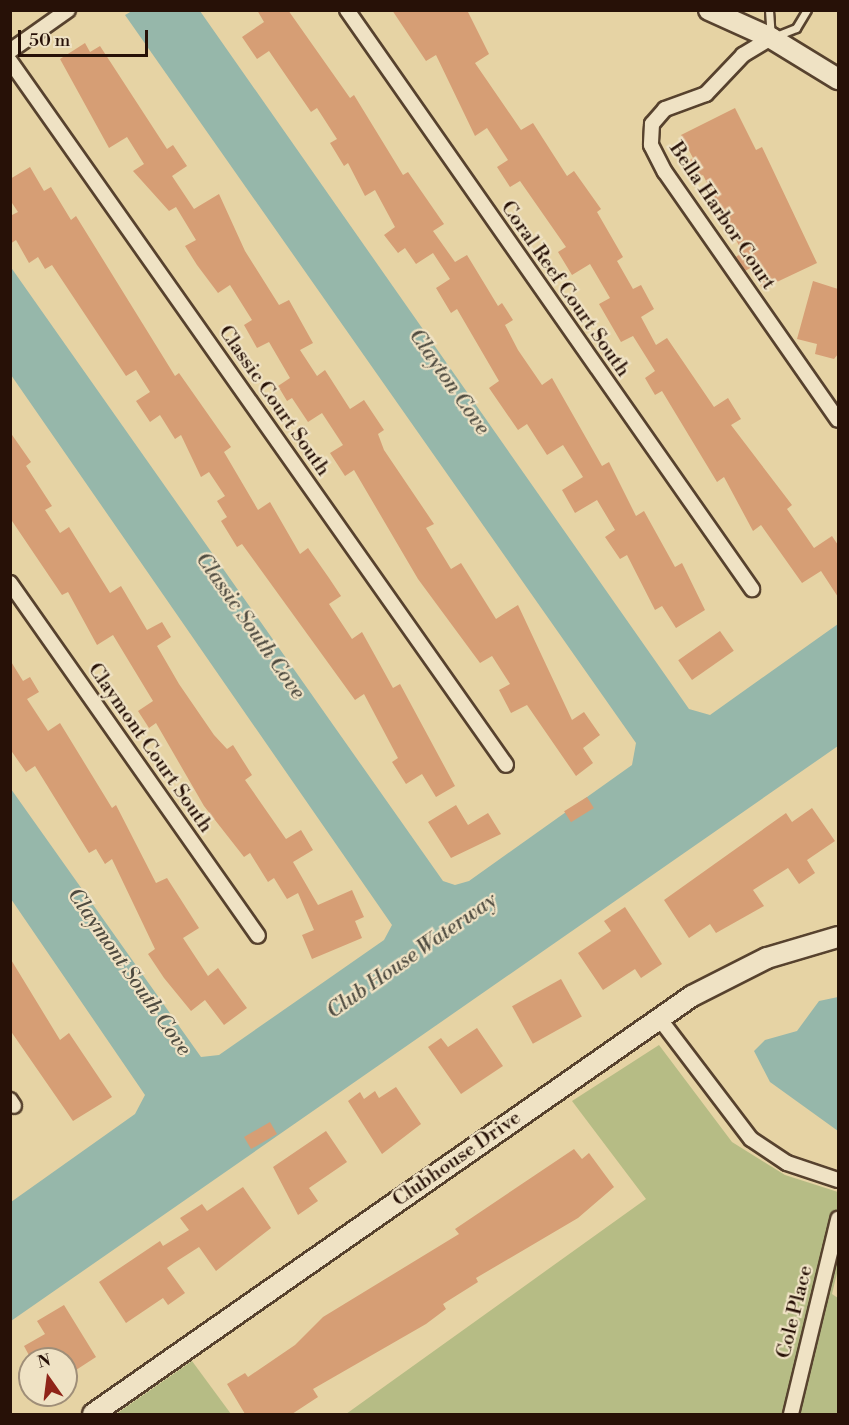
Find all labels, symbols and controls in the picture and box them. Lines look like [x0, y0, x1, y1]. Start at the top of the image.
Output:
scale bar [21, 18, 152, 56]
text: 50 m [29, 29, 70, 52]
street label: Bella Harbor Court [664, 138, 780, 294]
street label: Coral Reef Court South [495, 196, 635, 382]
street label: Classic Court South [213, 321, 335, 481]
water label: Clayton Cove [403, 324, 495, 440]
water label: Classic South Cove [190, 548, 310, 704]
street label: Claymont Court South [82, 659, 218, 837]
water label: Claymont South Cove [62, 883, 196, 1061]
water label: Club House Waterway [322, 888, 502, 1024]
street label: Clubhouse Drive [388, 1106, 526, 1212]
street label: Cole Place [772, 1263, 818, 1361]
north arrow [18, 1347, 78, 1407]
text: N [36, 1350, 53, 1373]

